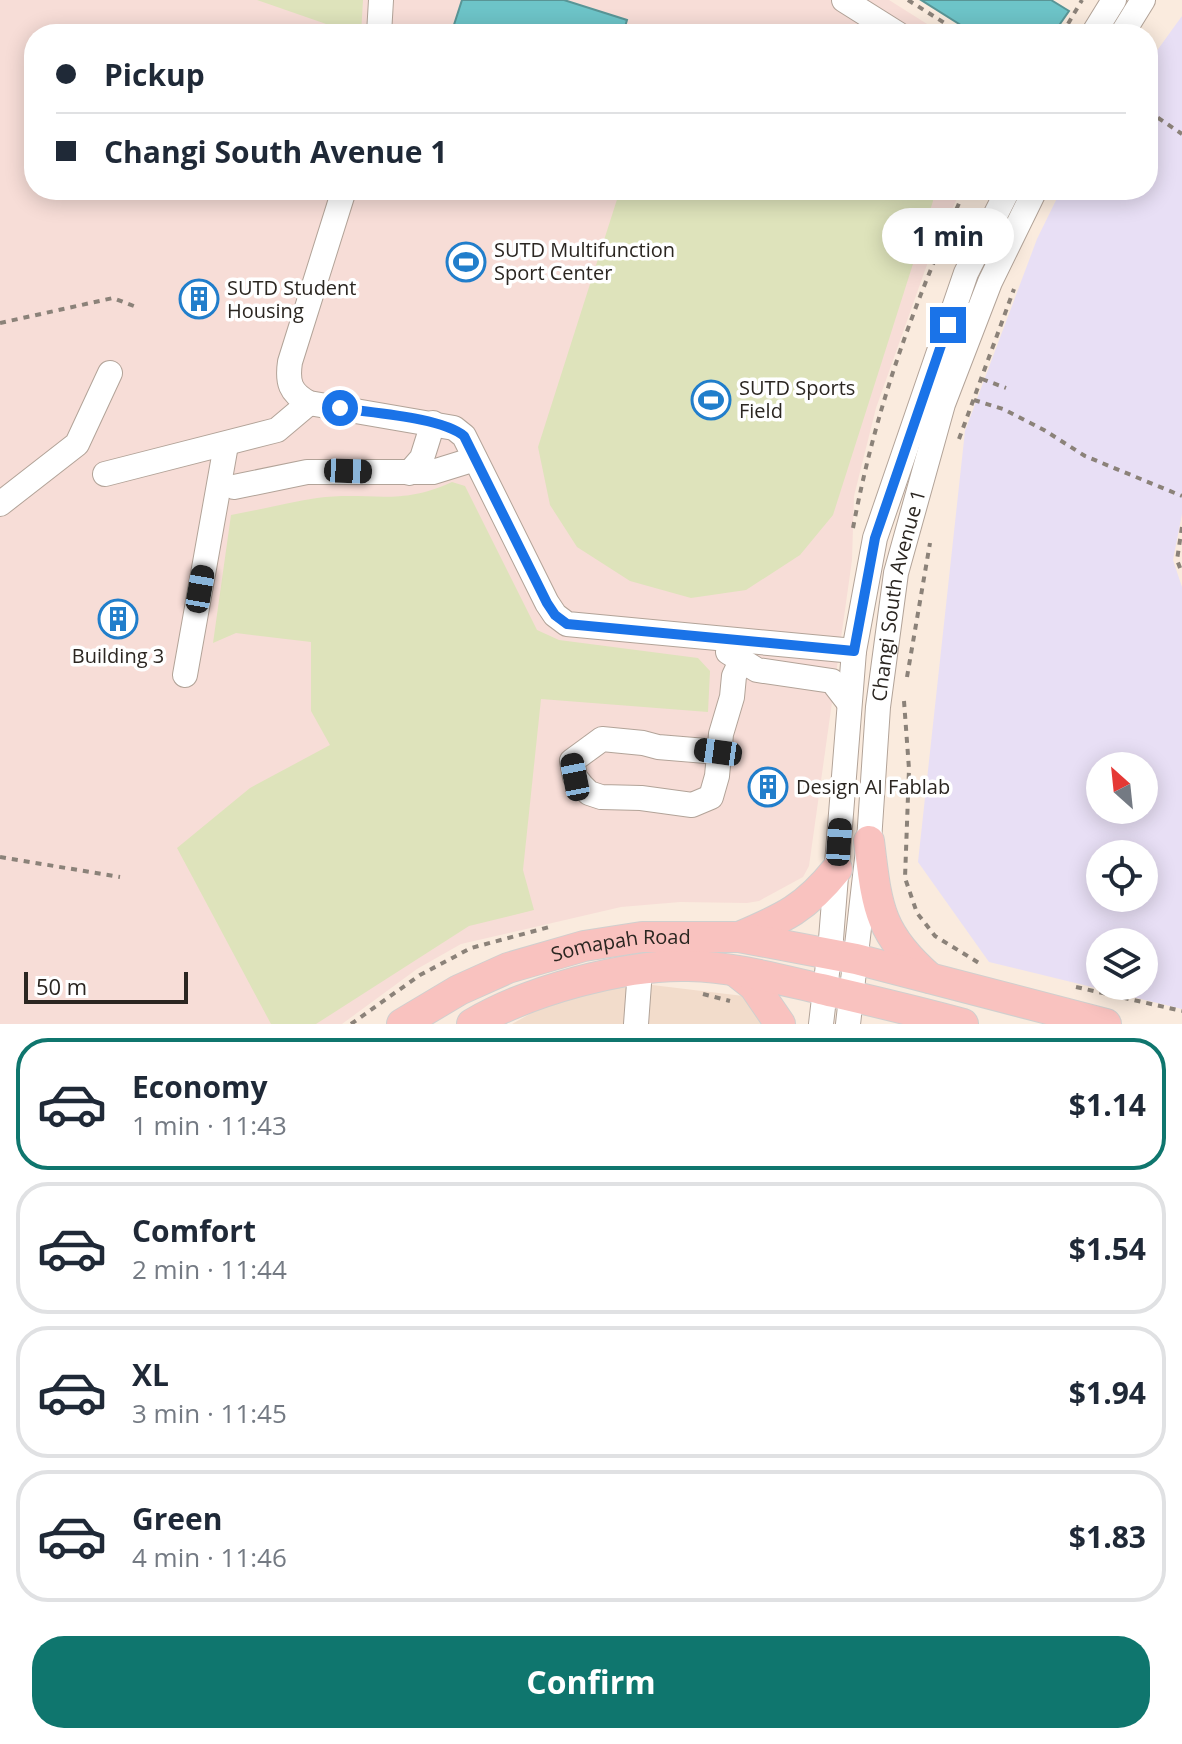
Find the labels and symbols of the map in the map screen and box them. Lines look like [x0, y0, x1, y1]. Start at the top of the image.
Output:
callout: 1 min [882, 209, 1014, 265]
place label: SUTD Multifunction Sport Center [494, 236, 675, 286]
sports icon: SUTD Multifunction Sport Center [445, 241, 487, 283]
place label: SUTD Student Housing [227, 274, 357, 324]
building icon: SUTD Student Housing [178, 278, 220, 320]
route end [930, 307, 966, 343]
place label: SUTD Sports Field [739, 374, 855, 424]
sports icon: SUTD Sports Field [690, 379, 732, 421]
route start [322, 390, 358, 426]
car [324, 458, 372, 484]
street label: Changi South Avenue 1 [865, 486, 932, 703]
car [184, 563, 216, 615]
building icon: Building 3 [97, 598, 139, 640]
place label: Building 3 [72, 642, 164, 669]
car [693, 737, 743, 767]
car [559, 751, 591, 803]
north arrow [1086, 752, 1158, 824]
building icon: Design AI Fablab [747, 766, 789, 808]
place label: Design AI Fablab [796, 773, 950, 800]
car [825, 817, 853, 867]
street label: Somapah Road [548, 923, 691, 968]
scale bar [24, 968, 188, 1004]

